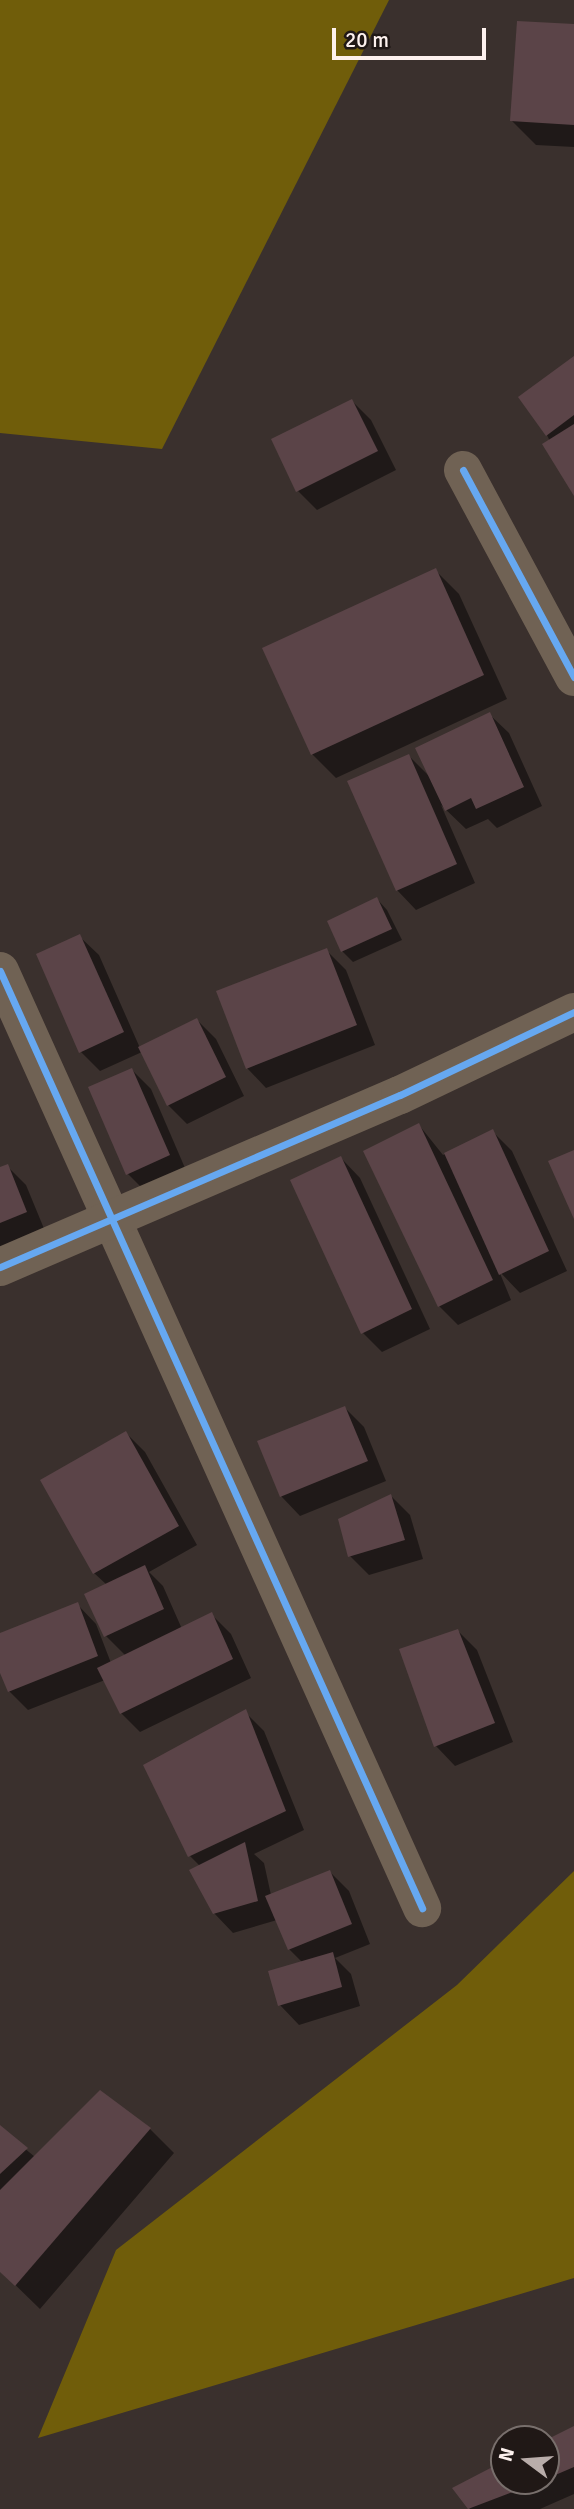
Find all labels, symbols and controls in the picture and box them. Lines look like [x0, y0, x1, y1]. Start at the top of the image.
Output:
scale bar [336, 14, 490, 58]
text: 20 m [345, 27, 389, 53]
north arrow [490, 2425, 560, 2495]
text: N [493, 2445, 520, 2464]

